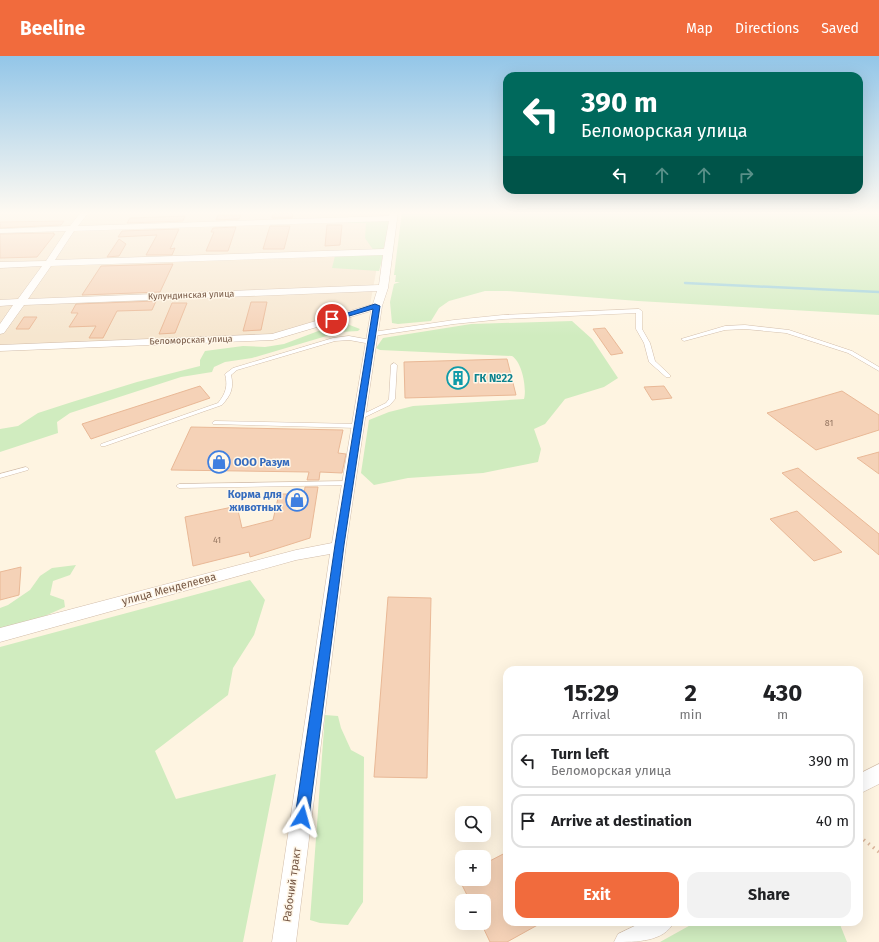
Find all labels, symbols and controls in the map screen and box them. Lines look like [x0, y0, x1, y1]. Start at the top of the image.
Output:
text: Beeline [20, 17, 85, 40]
text: Map [686, 20, 713, 37]
text: Directions [735, 20, 799, 37]
text: Saved [821, 20, 859, 37]
text: 390 m [581, 86, 658, 119]
icon: left [515, 88, 567, 140]
text: Беломорская улица [581, 120, 748, 142]
icon: left [609, 164, 631, 186]
icon: ahead [651, 164, 673, 186]
icon: ahead [693, 164, 715, 186]
icon: right [735, 164, 757, 186]
street label: Кулундинская улица [148, 288, 234, 302]
pin [315, 302, 349, 336]
icon: arrive [321, 308, 343, 330]
street label: Беломорская улица [149, 334, 233, 346]
building icon: ГК №22 [445, 365, 471, 391]
place label: ГК №22 [474, 372, 513, 385]
house number: 81 [825, 418, 833, 428]
shop icon: ООО Разум [206, 449, 232, 475]
place label: ООО Разум [234, 456, 290, 469]
shop icon: Корма для животных [284, 487, 310, 513]
place label: Корма для животных [228, 488, 282, 514]
house number: 41 [213, 535, 221, 545]
street label: улица Менделеева [120, 570, 218, 608]
text: 15:29 [564, 679, 619, 707]
text: 2 [685, 679, 697, 707]
text: 430 [763, 679, 802, 707]
text: Arrival [572, 707, 610, 722]
text: min [680, 707, 702, 722]
text: m [777, 707, 788, 722]
text: Turn left [551, 745, 609, 763]
icon: left [517, 750, 539, 772]
text: 390 m [809, 752, 849, 770]
text: Беломорская улица [551, 763, 671, 778]
position arrow [281, 796, 323, 838]
map controls [455, 806, 491, 930]
button: search [455, 806, 491, 842]
icon: arrive [517, 810, 539, 832]
text: Arrive at destination [551, 812, 692, 830]
text: 40 m [816, 812, 849, 830]
street label: Рабочий тракт [280, 847, 304, 923]
button: + [455, 850, 491, 886]
button: Exit [515, 872, 679, 918]
button: Share [687, 872, 851, 918]
button: − [455, 894, 491, 930]

